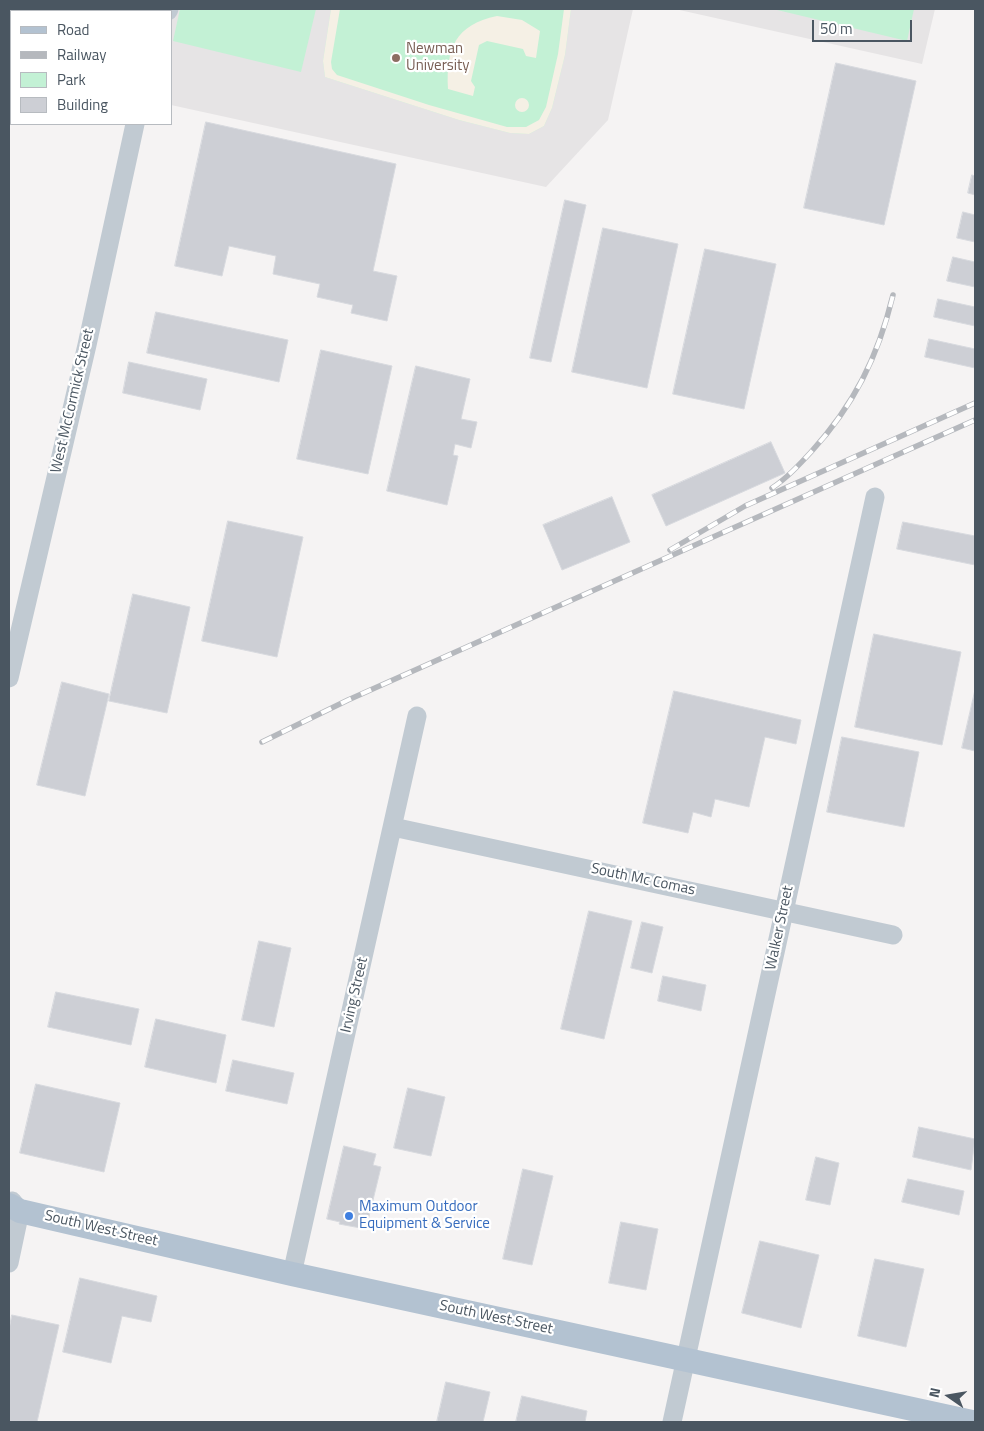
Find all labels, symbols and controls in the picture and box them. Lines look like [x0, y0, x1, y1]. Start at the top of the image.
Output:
legend [10, 10, 172, 125]
scale bar [814, 10, 914, 42]
text: 50 m [820, 17, 853, 40]
text: Road [57, 18, 89, 41]
place label: Newman University [406, 40, 470, 75]
text: Railway [57, 43, 107, 66]
marker: Newman University [390, 52, 402, 64]
text: Park [57, 68, 86, 91]
text: Building [57, 93, 108, 116]
street label: West McCormick Street [48, 327, 98, 475]
street label: South Mc Comas [589, 860, 697, 900]
street label: Walker Street [762, 884, 798, 972]
street label: Irving Street [338, 955, 372, 1035]
place label: Maximum Outdoor Equipment & Service [359, 1198, 490, 1233]
street label: South West Street [43, 1207, 159, 1251]
marker: Maximum Outdoor Equipment & Service [343, 1210, 355, 1222]
street label: South West Street [438, 1297, 554, 1339]
north arrow [924, 1371, 974, 1421]
text: N [923, 1385, 945, 1400]

